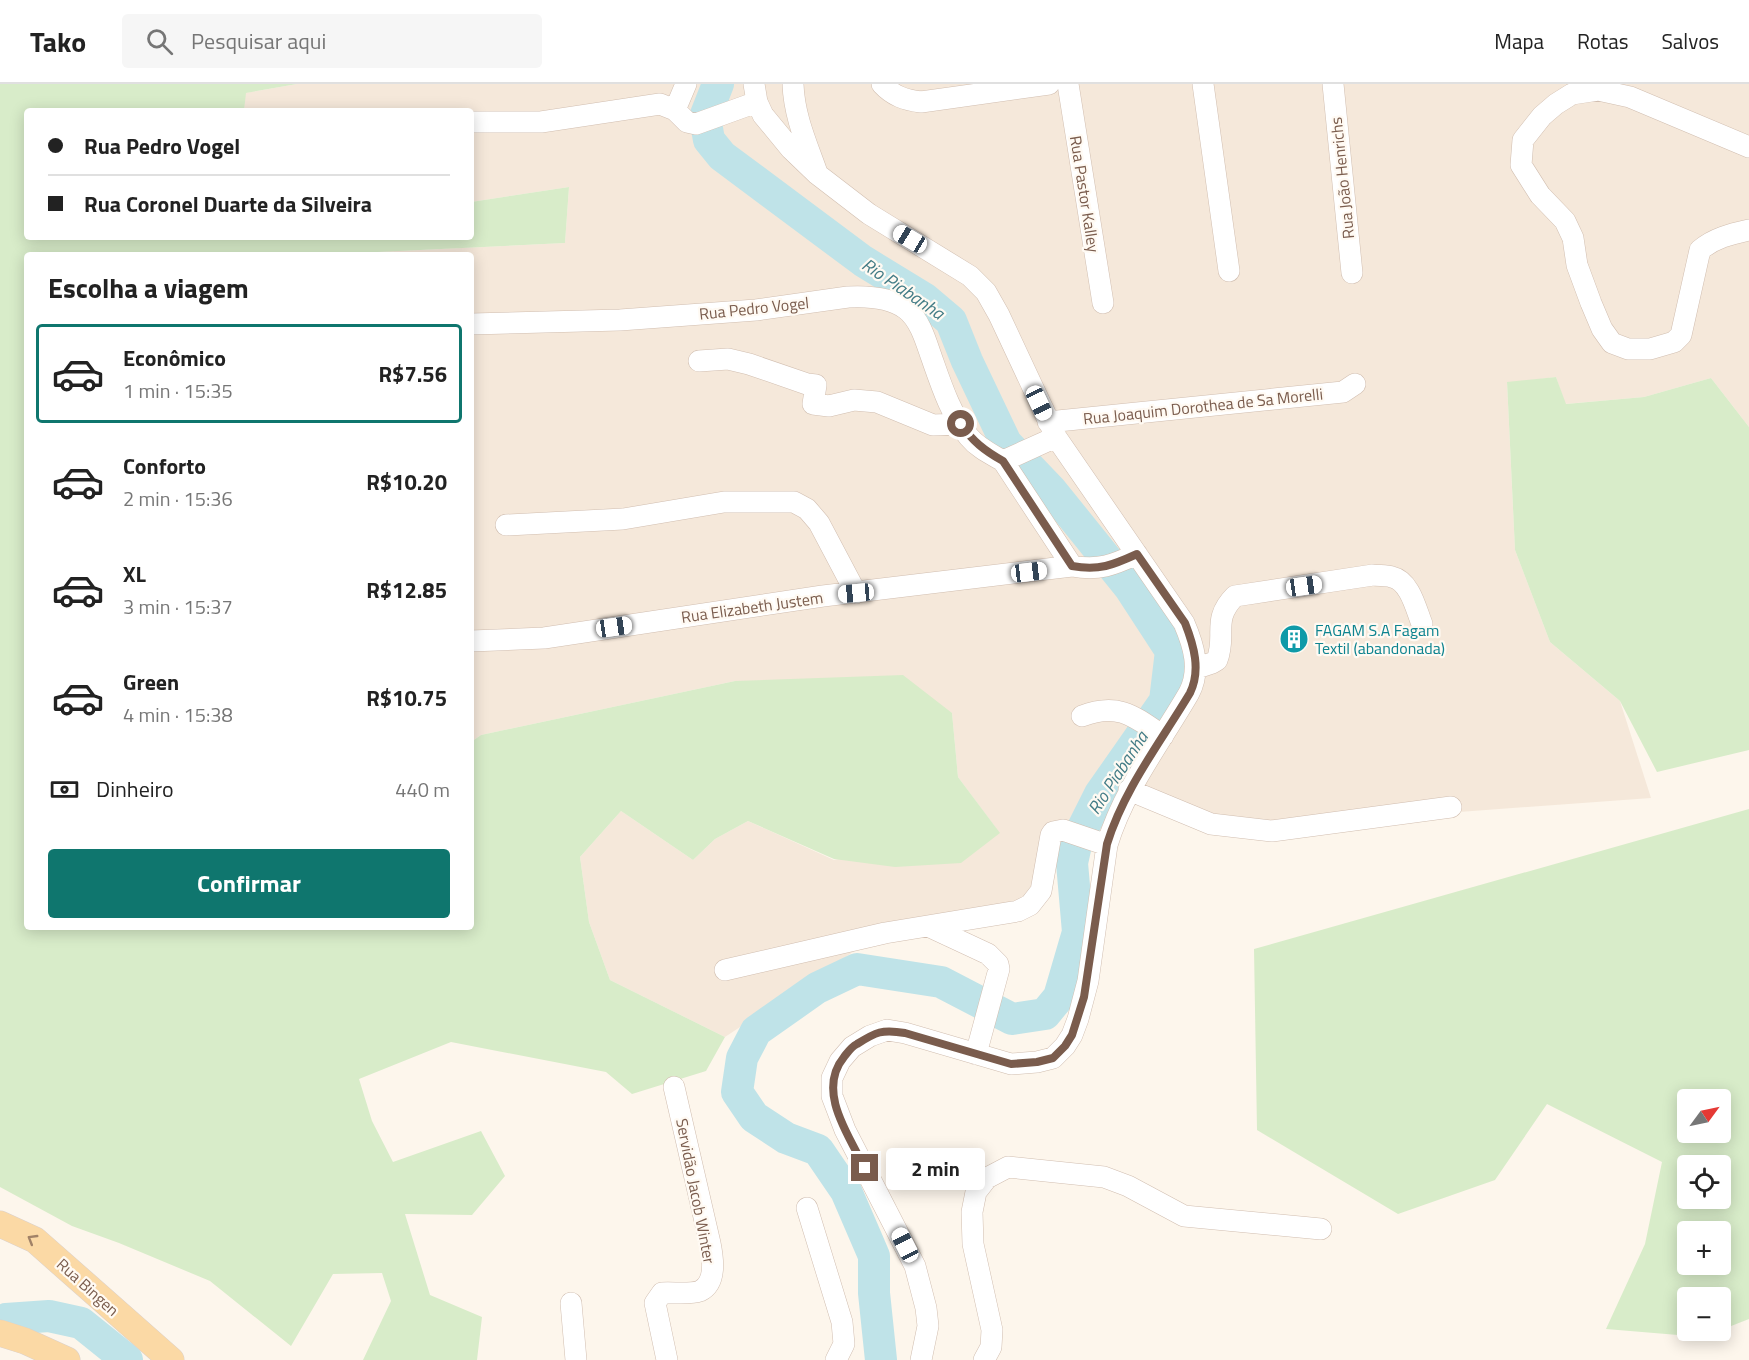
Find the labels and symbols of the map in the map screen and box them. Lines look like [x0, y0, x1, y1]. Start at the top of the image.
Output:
street label: Rua João Henrichs [1324, 116, 1360, 240]
street label: Rua Pastor Kalley [1064, 134, 1106, 254]
car [890, 222, 930, 256]
water label: Rio Piabanha [857, 251, 951, 327]
street label: Rua Pedro Vogel [698, 290, 810, 326]
street label: Rua Joaquim Dorothea de Sa Morelli [1082, 381, 1324, 431]
car [1023, 383, 1055, 423]
route start [947, 410, 974, 437]
car [1010, 561, 1048, 583]
car [1285, 575, 1323, 597]
car [837, 582, 875, 604]
street label: Rua Elizabeth Justem [680, 585, 824, 629]
car [595, 616, 633, 638]
place label: FAGAM S.A Fagam Textil (abandonada) [1315, 618, 1445, 660]
building icon: FAGAM S.A Fagam Textil (abandonada) [1278, 623, 1310, 655]
water label: Rio Piabanha [1081, 725, 1155, 820]
north arrow [1677, 1089, 1731, 1143]
street label: Servidão Jacob Winter [670, 1116, 722, 1266]
callout: 2 min [886, 1147, 985, 1189]
route end [851, 1154, 878, 1181]
car [889, 1225, 921, 1265]
one-way arrow [27, 1236, 38, 1247]
street label: Rua Bingen [51, 1252, 125, 1322]

